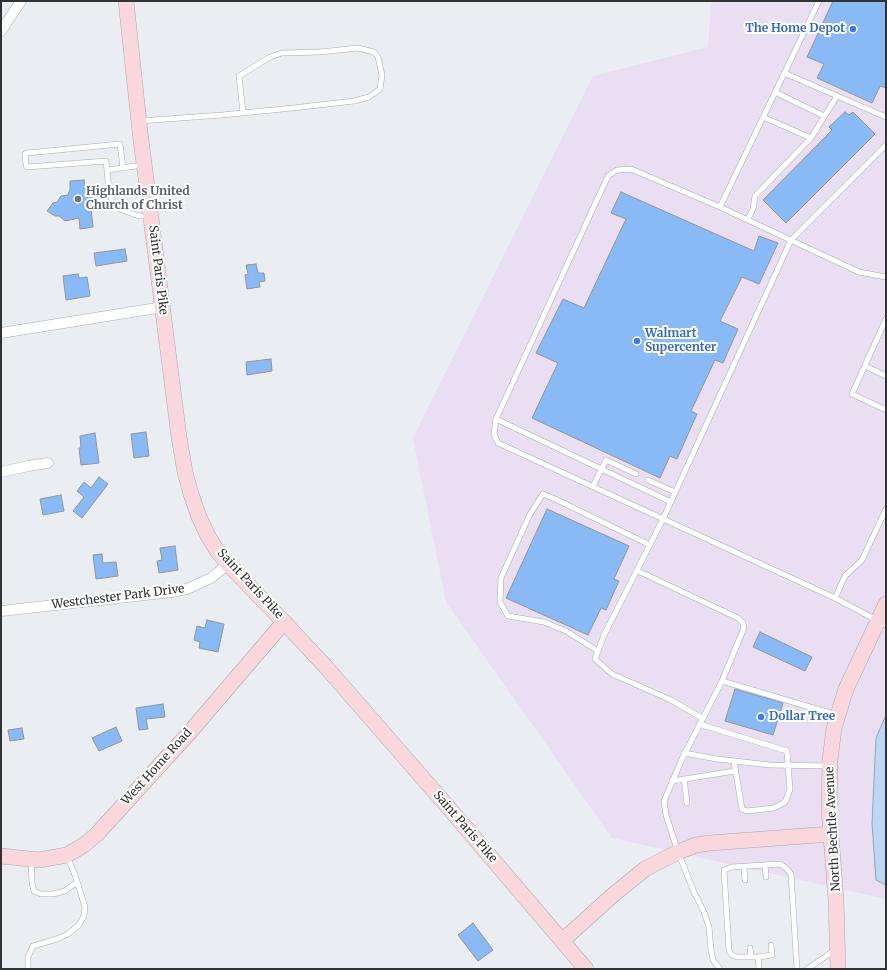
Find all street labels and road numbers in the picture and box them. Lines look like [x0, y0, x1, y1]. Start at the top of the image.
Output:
street label: Saint Paris Pike [145, 224, 171, 316]
street label: Saint Paris Pike [214, 546, 286, 622]
street label: Westchester Park Drive [51, 582, 185, 612]
street label: West Home Road [119, 726, 195, 808]
street label: North Bechtle Avenue [823, 766, 843, 892]
street label: Saint Paris Pike [430, 788, 500, 866]

